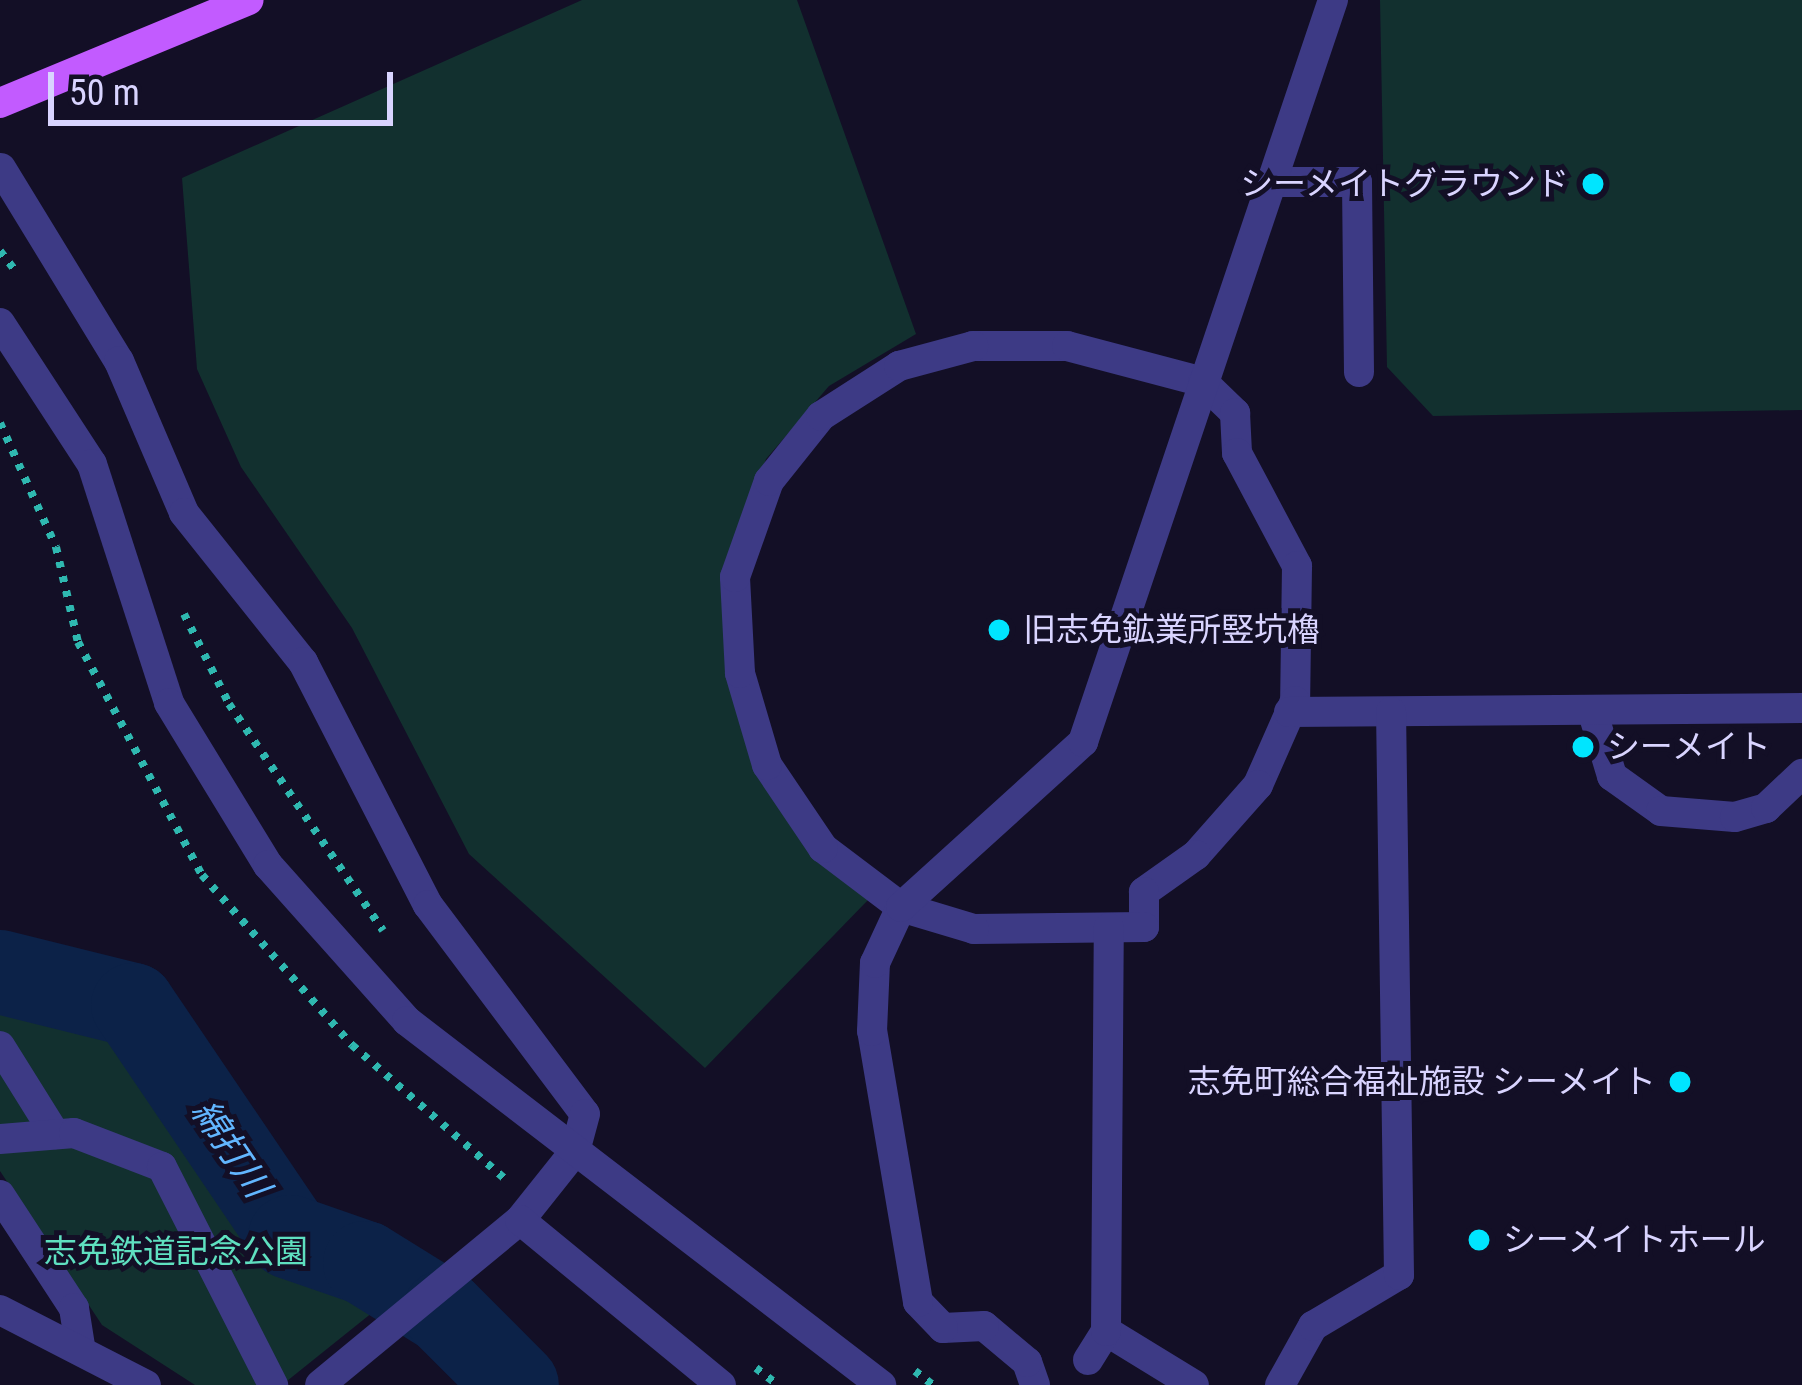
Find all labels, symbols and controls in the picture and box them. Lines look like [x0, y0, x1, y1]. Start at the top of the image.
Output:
scale bar [54, 48, 399, 122]
text: 50 m [69, 72, 140, 114]
place label: シーメイトグラウンド [1239, 164, 1569, 204]
marker: シーメイトグラウンド [1580, 171, 1606, 197]
place label: 旧志免鉱業所竪坑櫓 [1023, 610, 1320, 650]
marker: 旧志免鉱業所竪坑櫓 [986, 617, 1012, 643]
place label: シーメイト [1607, 727, 1772, 767]
marker: シーメイト [1570, 734, 1596, 760]
place label: 志免町総合福祉施設 シーメイト [1186, 1062, 1656, 1102]
marker: 志免町総合福祉施設 シーメイト [1667, 1069, 1693, 1095]
water label: 綿打川 [182, 1092, 278, 1206]
place label: シーメイトホール [1503, 1220, 1767, 1260]
marker: シーメイトホール [1466, 1227, 1492, 1253]
park label: 志免鉄道記念公園 [44, 1232, 308, 1272]

